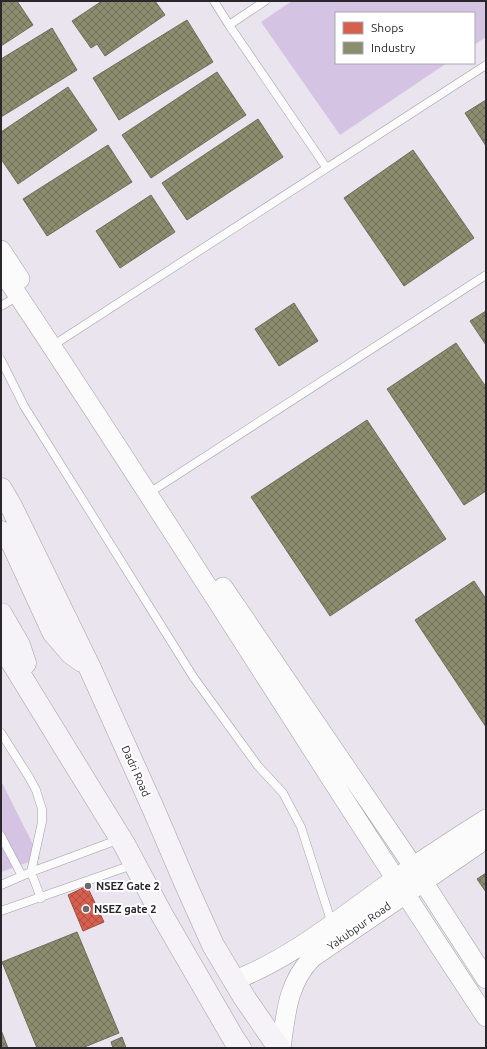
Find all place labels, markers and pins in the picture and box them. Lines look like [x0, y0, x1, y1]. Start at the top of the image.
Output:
place label: NSEZ Gate 2 [96, 880, 160, 892]
marker: NSEZ Gate 2 [83, 881, 93, 891]
place label: NSEZ gate 2 [94, 903, 156, 915]
marker: NSEZ gate 2 [81, 904, 91, 914]

